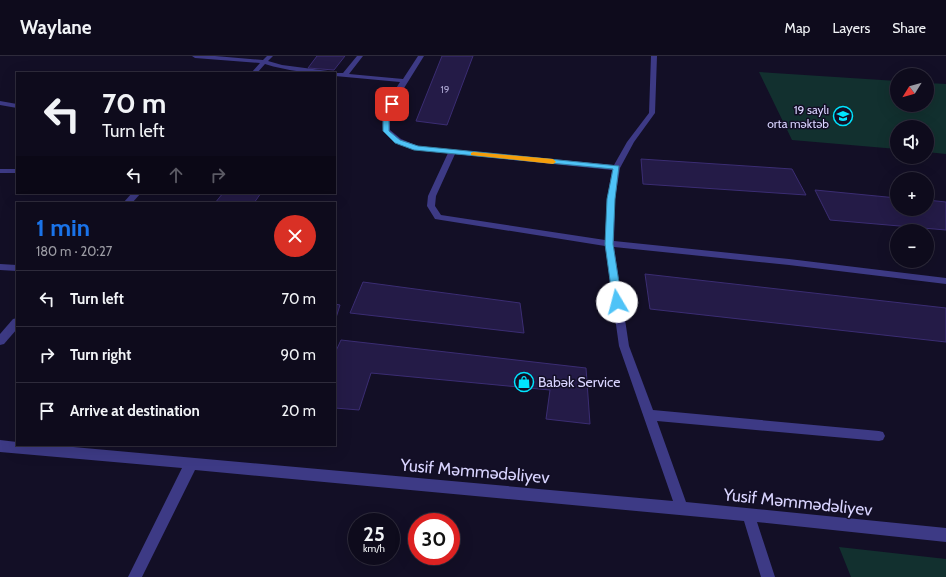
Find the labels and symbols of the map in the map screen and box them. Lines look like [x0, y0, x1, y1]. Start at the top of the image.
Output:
north arrow [890, 68, 934, 112]
house number: 19 [441, 83, 450, 96]
pin [375, 87, 409, 121]
place label: 19 saylı orta məktəb [767, 102, 829, 131]
school or university icon: 19 saylı orta məktəb [832, 105, 854, 127]
position arrow [596, 281, 638, 323]
shop icon: Babək Service [513, 371, 535, 393]
place label: Babək Service [538, 373, 621, 391]
street label: Yusif Məmmədəliyev [399, 454, 551, 488]
street label: Yusif Məmmədəliyev [722, 484, 874, 520]
speed limit sign: 30 [408, 513, 460, 565]

